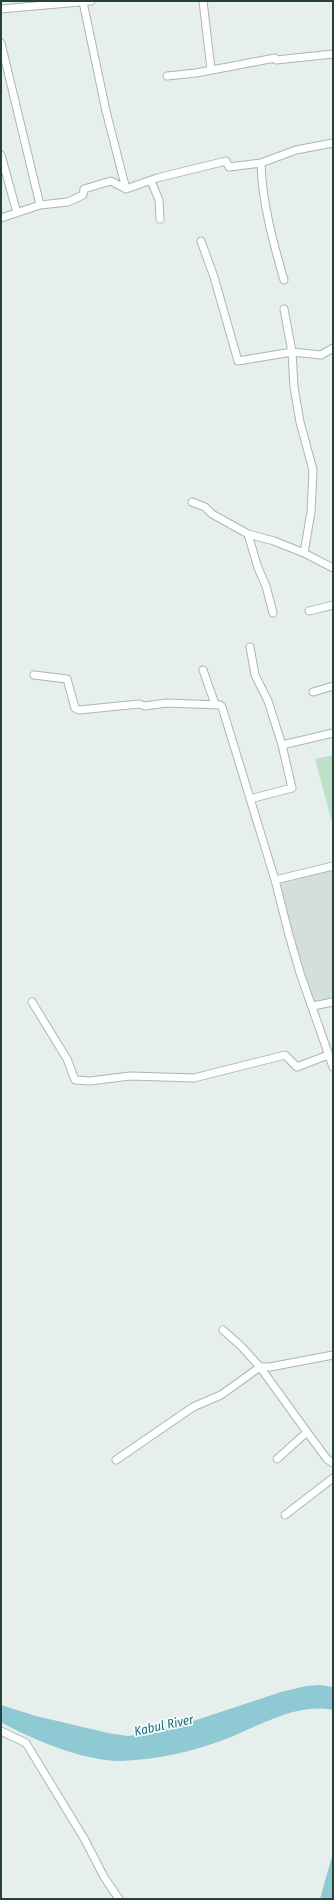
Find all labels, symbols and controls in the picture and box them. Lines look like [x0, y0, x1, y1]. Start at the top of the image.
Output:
water label: Kabul River [133, 1712, 195, 1740]

